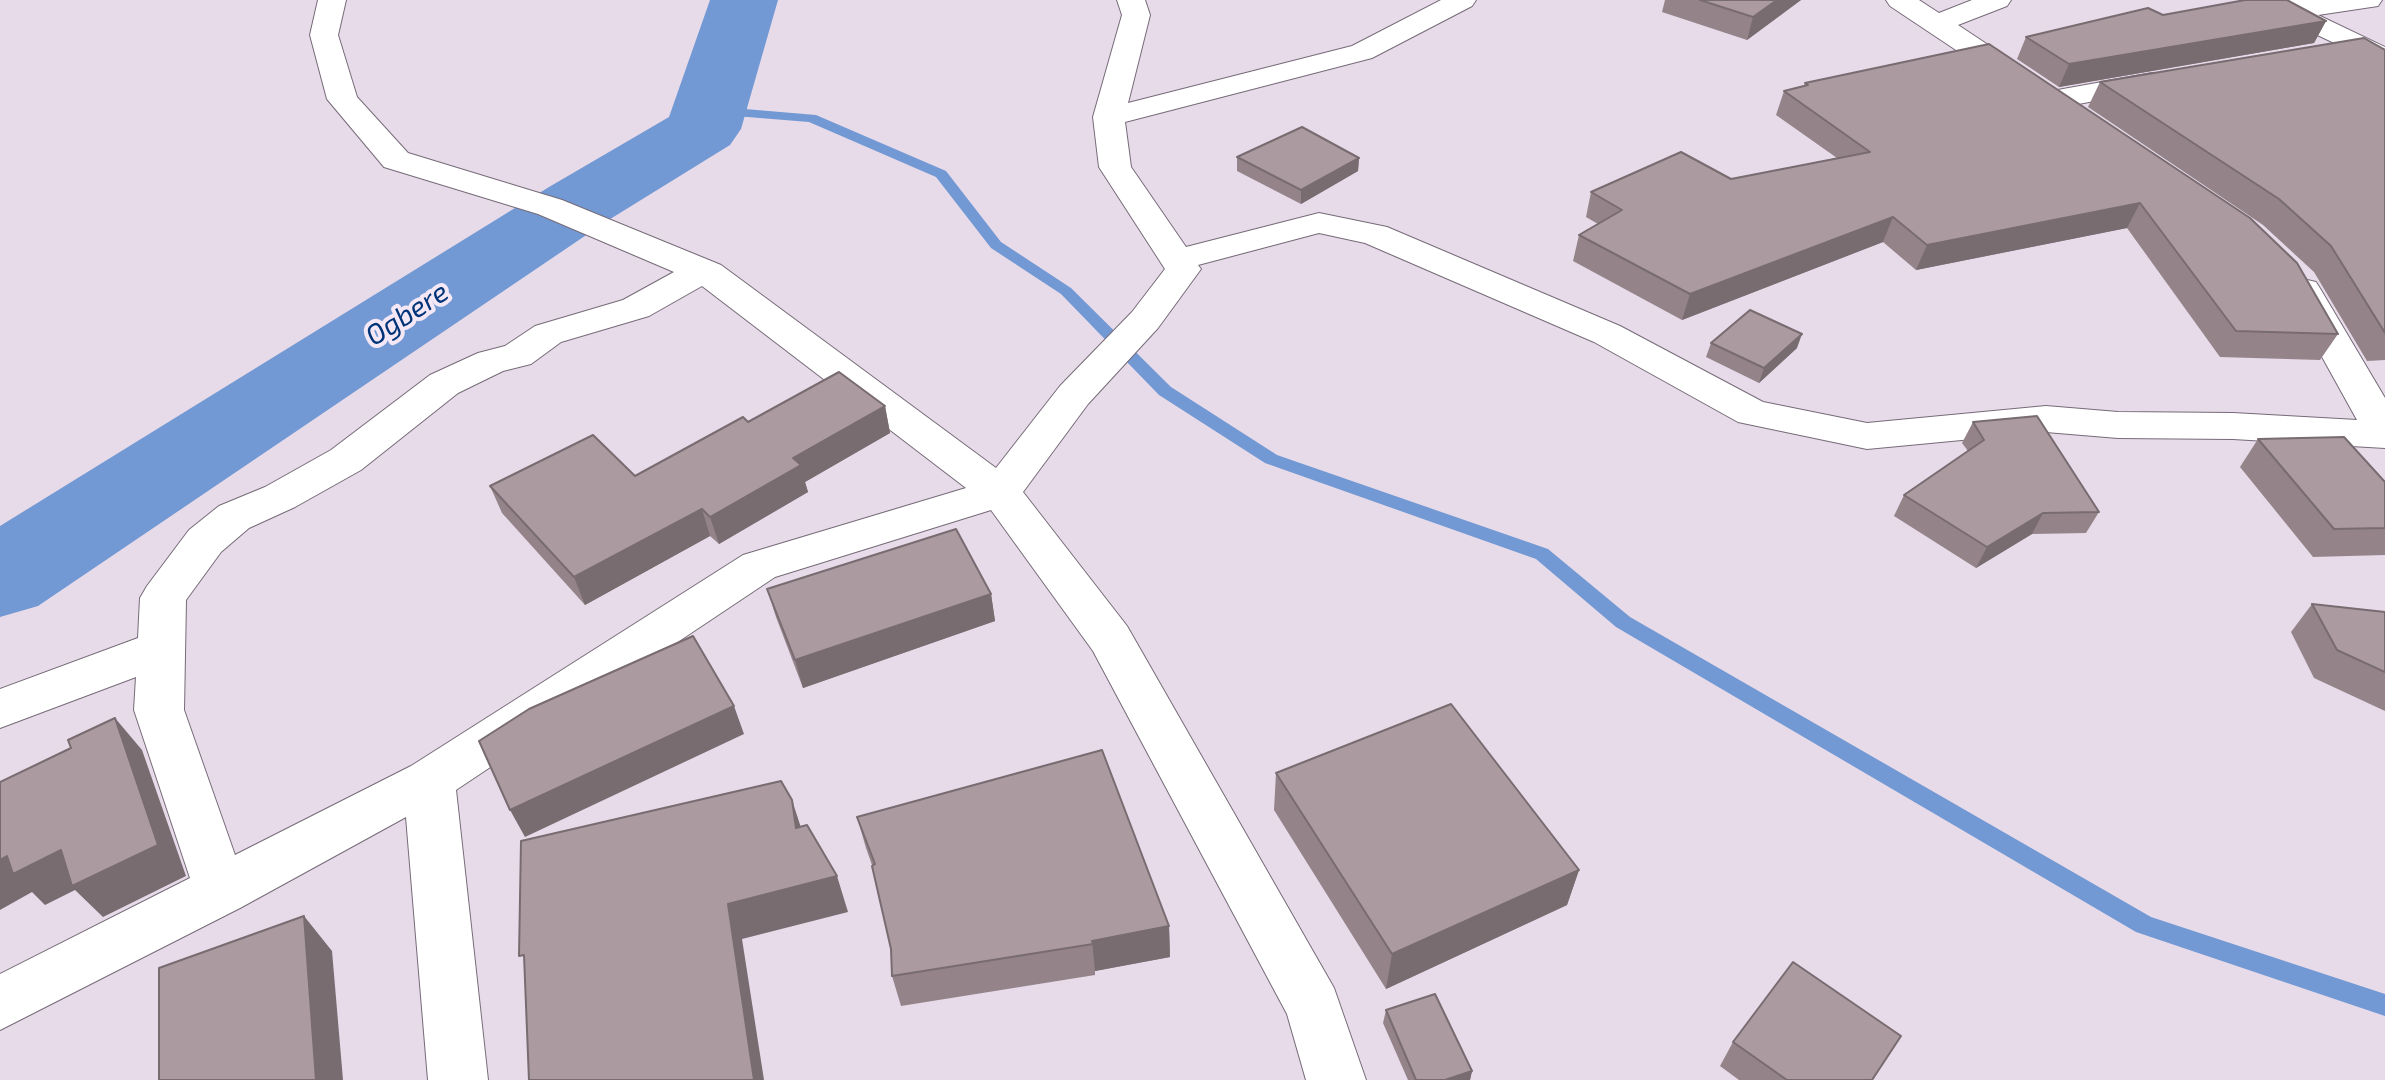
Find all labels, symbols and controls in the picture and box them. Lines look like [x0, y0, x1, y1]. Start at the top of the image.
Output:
water label: Ogbere [359, 275, 455, 353]

